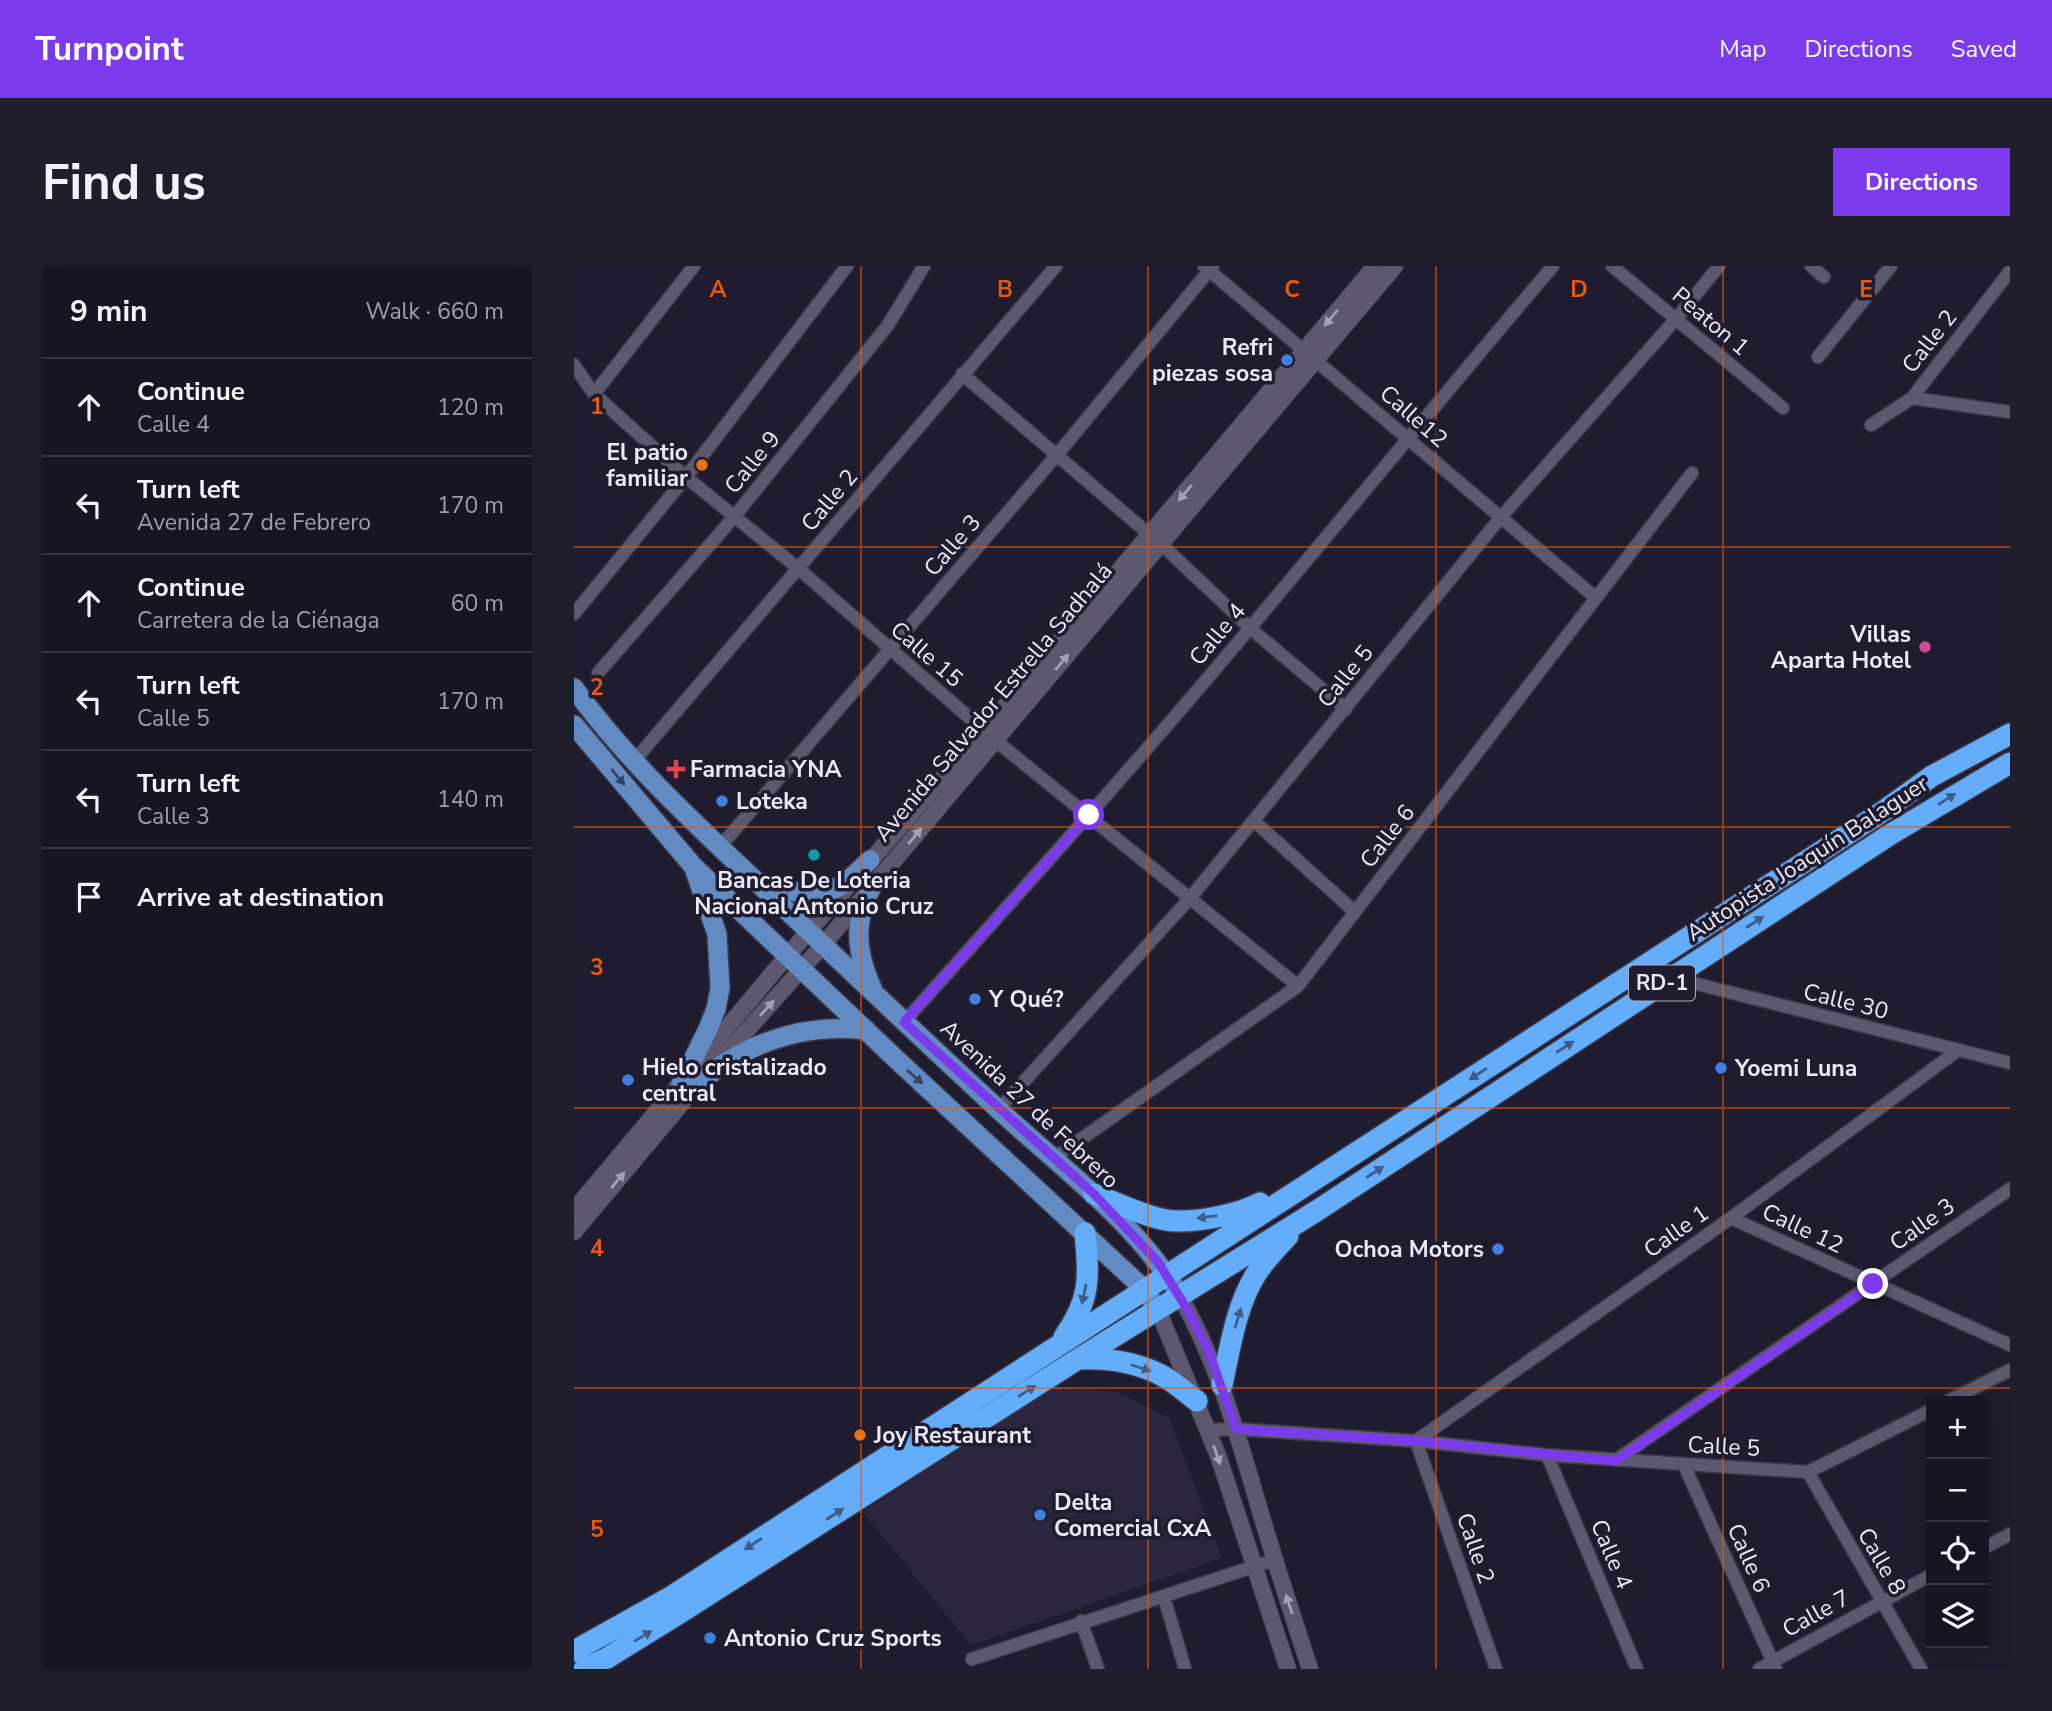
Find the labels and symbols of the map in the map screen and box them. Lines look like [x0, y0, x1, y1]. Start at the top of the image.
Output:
text: A [709, 274, 727, 305]
text: B [997, 274, 1013, 305]
text: C [1284, 274, 1300, 305]
text: D [1570, 274, 1588, 305]
text: E [1859, 274, 1873, 305]
street label: Peaton 1 [1665, 280, 1756, 363]
street label: Calle 2 [1895, 303, 1964, 380]
one-way arrow [1324, 309, 1339, 327]
place label: Refri piezas sosa [1152, 332, 1273, 389]
marker: Refri piezas sosa [1279, 352, 1295, 368]
street label: Calle12 [1373, 378, 1454, 455]
text: 1 [590, 391, 604, 422]
street label: Calle 9 [717, 424, 787, 500]
place label: El patio familiar [606, 437, 688, 494]
marker: El patio familiar [694, 457, 710, 473]
street label: Calle 2 [794, 462, 865, 538]
one-way arrow [1178, 484, 1193, 501]
street label: Calle 3 [917, 508, 988, 583]
street label: Avenida Salvador Estrella Sadhalá [867, 556, 1119, 848]
street label: Calle 4 [1182, 596, 1253, 672]
street label: Calle 15 [884, 614, 969, 694]
place label: Villas Aparta Hotel [1771, 619, 1912, 676]
street label: Calle 5 [1310, 638, 1380, 714]
marker: Villas Aparta Hotel [1917, 639, 1933, 655]
one-way arrow [1054, 653, 1070, 671]
text: 2 [590, 672, 604, 703]
place label: Farmacia YNA [690, 754, 843, 785]
marker: Farmacia YNA [668, 761, 684, 777]
street label: Autopista Joaquín Balaguer [1680, 768, 1935, 948]
one-way arrow [610, 769, 625, 786]
place label: Loteka [736, 786, 808, 817]
marker: Loteka [714, 793, 730, 809]
one-way arrow [1937, 793, 1957, 806]
street label: Calle 6 [1353, 798, 1422, 875]
route start [1073, 799, 1104, 830]
one-way arrow [907, 827, 922, 844]
marker: Bancas De Loteria Nacional Antonio Cruz [806, 847, 822, 863]
place label: Bancas De Loteria Nacional Antonio Cruz [694, 865, 934, 922]
one-way arrow [1746, 916, 1765, 929]
text: 3 [590, 952, 604, 983]
road number: RD-1 [1629, 966, 1695, 1000]
street label: Calle 30 [1800, 976, 1892, 1027]
place label: Y Qué? [988, 984, 1064, 1015]
marker: Y Qué? [967, 991, 983, 1007]
one-way arrow [758, 1000, 774, 1017]
street label: Avenida 27 de Febrero [933, 1013, 1126, 1196]
one-way arrow [1556, 1040, 1574, 1054]
place label: Hielo cristalizado central [642, 1052, 827, 1109]
place label: Yoemi Luna [1734, 1053, 1857, 1084]
marker: Yoemi Luna [1713, 1060, 1729, 1076]
one-way arrow [1469, 1067, 1487, 1081]
one-way arrow [906, 1068, 923, 1084]
marker: Hielo cristalizado central [620, 1072, 636, 1088]
one-way arrow [1366, 1166, 1385, 1179]
one-way arrow [610, 1172, 625, 1189]
street label: Calle 3 [1884, 1191, 1961, 1258]
street label: Calle 12 [1757, 1196, 1849, 1261]
street label: Calle 1 [1638, 1198, 1715, 1265]
one-way arrow [1196, 1212, 1218, 1223]
text: 4 [590, 1233, 604, 1264]
place label: Ochoa Motors [1334, 1234, 1484, 1265]
marker: Ochoa Motors [1490, 1241, 1506, 1257]
route end [1857, 1268, 1888, 1299]
one-way arrow [1079, 1283, 1090, 1305]
one-way arrow [1234, 1308, 1244, 1329]
one-way arrow [1131, 1363, 1152, 1374]
one-way arrow [1017, 1385, 1037, 1398]
place label: Joy Restaurant [873, 1420, 1031, 1451]
marker: Joy Restaurant [852, 1427, 868, 1443]
street label: Calle 5 [1687, 1429, 1761, 1464]
one-way arrow [1212, 1444, 1223, 1465]
place label: Delta Comercial CxA [1054, 1487, 1212, 1544]
one-way arrow [826, 1507, 845, 1520]
marker: Delta Comercial CxA [1032, 1507, 1048, 1523]
street label: Calle 2 [1449, 1509, 1502, 1588]
text: 5 [590, 1514, 604, 1545]
street label: Calle 4 [1583, 1515, 1640, 1594]
street label: Calle 6 [1720, 1519, 1777, 1598]
street label: Calle 8 [1850, 1522, 1913, 1601]
one-way arrow [743, 1537, 763, 1550]
street label: Calle 7 [1777, 1582, 1856, 1645]
one-way arrow [1283, 1594, 1294, 1615]
place label: Antonio Cruz Sports [724, 1623, 942, 1654]
one-way arrow [634, 1629, 653, 1642]
marker: Antonio Cruz Sports [702, 1630, 718, 1646]

